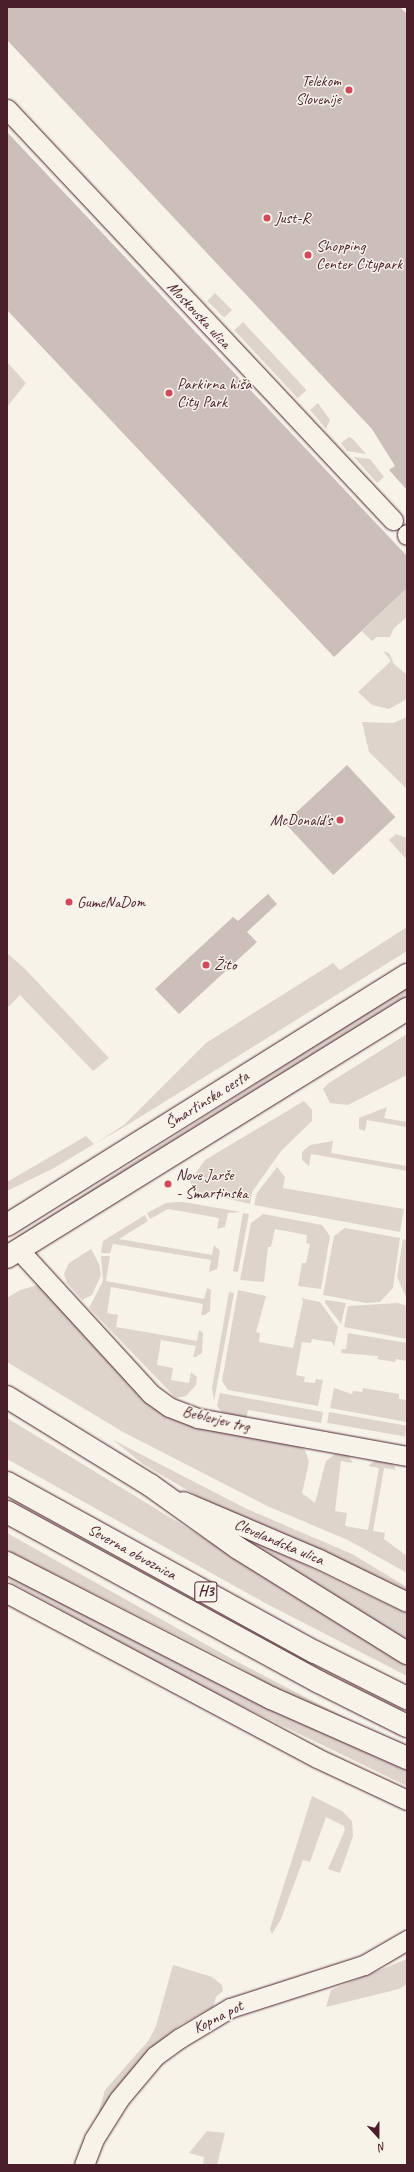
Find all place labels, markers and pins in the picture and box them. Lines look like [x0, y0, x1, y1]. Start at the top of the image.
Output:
place label: Telekom Slovenije [295, 71, 341, 109]
marker: Telekom Slovenije [344, 85, 354, 95]
place label: Just-R [275, 208, 310, 228]
marker: Just-R [262, 213, 272, 223]
place label: Shopping Center Citypark [316, 236, 401, 274]
marker: Shopping Center Citypark [303, 250, 313, 260]
place label: Parkirna hiša City Park [177, 374, 252, 412]
marker: Parkirna hiša City Park [164, 388, 174, 398]
place label: McDonald's [270, 810, 332, 830]
marker: McDonald's [335, 815, 345, 825]
place label: GumeNaDom [77, 892, 145, 912]
marker: GumeNaDom [64, 897, 74, 907]
place label: Žito [214, 955, 236, 975]
marker: Žito [201, 960, 211, 970]
place label: Nove Jarše - Šmartinska [176, 1165, 248, 1203]
marker: Nove Jarše - Šmartinska [163, 1179, 173, 1189]

